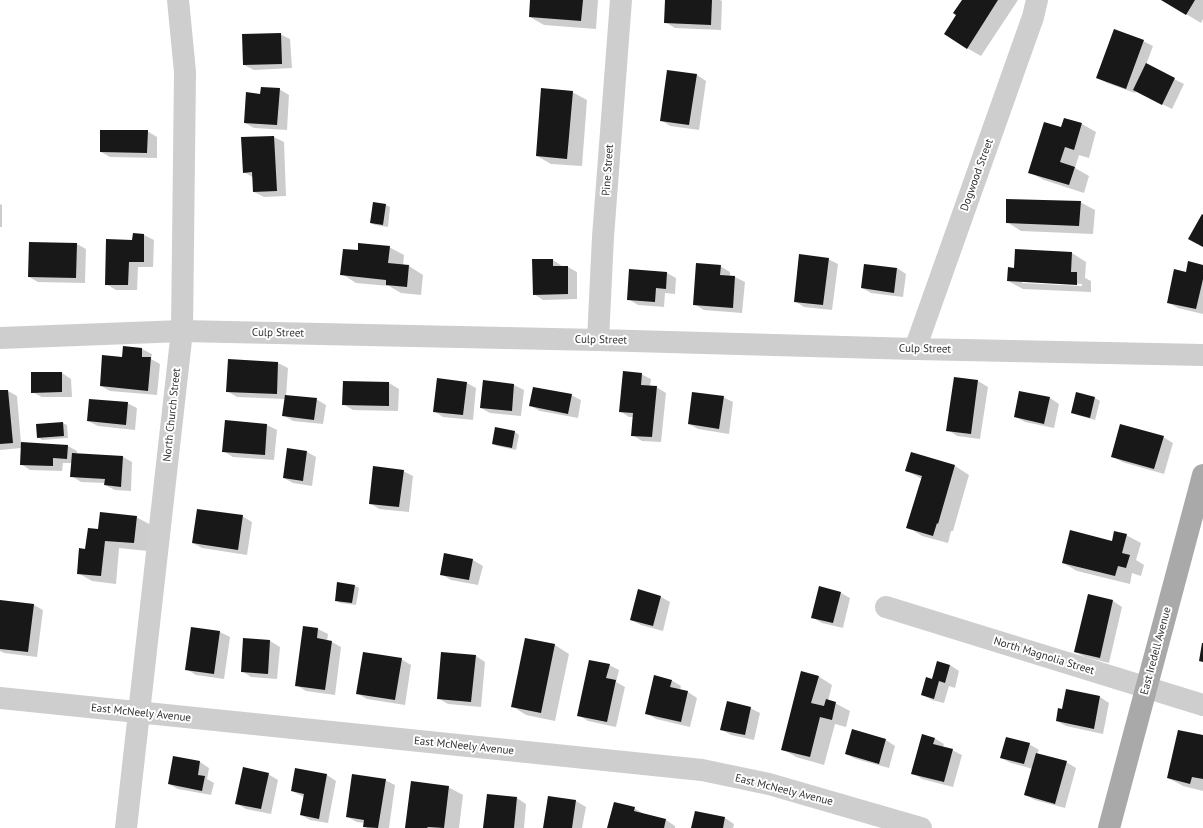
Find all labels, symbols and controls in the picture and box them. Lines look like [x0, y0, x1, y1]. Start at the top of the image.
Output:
street label: Dogwood Street [958, 137, 996, 213]
street label: Pine Street [600, 144, 616, 196]
street label: Culp Street [252, 326, 304, 340]
street label: Culp Street [575, 333, 627, 347]
street label: Culp Street [899, 342, 951, 356]
street label: North Church Street [161, 368, 183, 462]
street label: East Iredell Avenue [1138, 606, 1174, 696]
street label: North Magnolia Street [992, 634, 1096, 678]
street label: East McNeely Avenue [90, 701, 192, 725]
street label: East McNeely Avenue [413, 734, 515, 758]
street label: East McNeely Avenue [734, 771, 834, 809]

